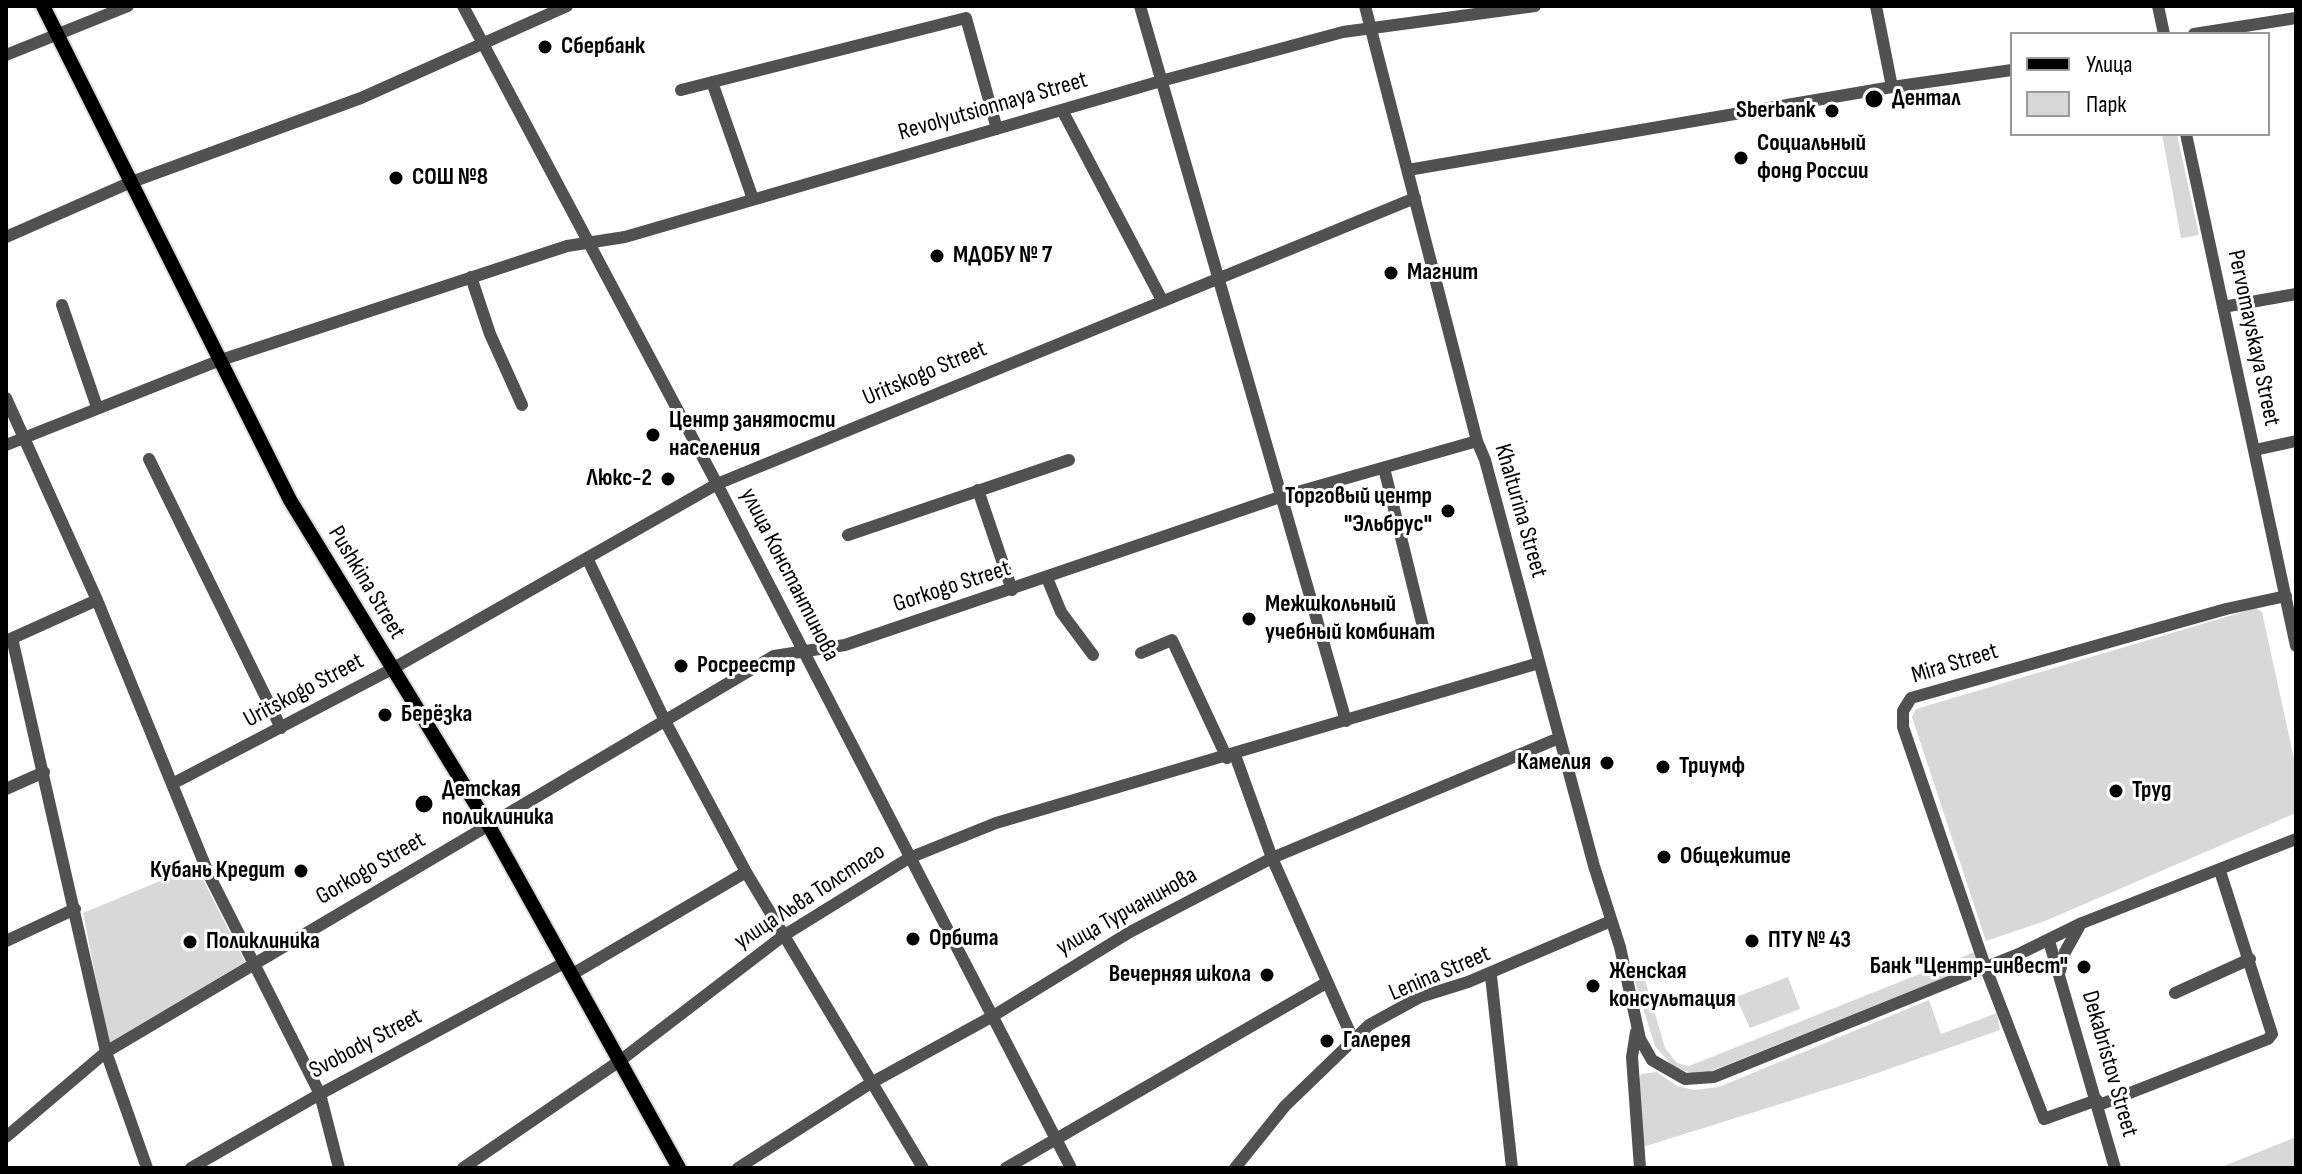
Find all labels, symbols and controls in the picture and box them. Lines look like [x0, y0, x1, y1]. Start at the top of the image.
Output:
legend [2010, 32, 2270, 136]
place label: Сбербанк [561, 33, 645, 61]
marker: Сбербанк [536, 38, 554, 56]
text: Улица [2086, 50, 2132, 79]
street label: Revolyutsionnaya Street [895, 66, 1091, 148]
place label: Дентал [1892, 85, 1961, 113]
marker: Дентал [1863, 88, 1885, 110]
text: Парк [2086, 90, 2126, 119]
place label: Sberbank [1736, 97, 1816, 125]
marker: Sberbank [1823, 102, 1841, 120]
place label: Социальный фонд России [1757, 130, 1868, 186]
marker: Социальный фонд России [1732, 149, 1750, 167]
place label: СОШ №8 [412, 164, 488, 192]
marker: СОШ №8 [387, 169, 405, 187]
place label: МДОБУ № 7 [953, 242, 1052, 270]
marker: МДОБУ № 7 [928, 247, 946, 265]
street label: Pervomayskaya Street [2220, 247, 2286, 429]
place label: Магнит [1407, 259, 1478, 287]
marker: Магнит [1382, 264, 1400, 282]
street label: Uritskogo Street [859, 335, 991, 413]
place label: Центр занятости населения [669, 407, 835, 463]
marker: Центр занятости населения [644, 426, 662, 444]
street label: Khalturina Street [1487, 441, 1553, 581]
place label: Люкс-2 [586, 465, 652, 493]
marker: Люкс-2 [659, 470, 677, 488]
place label: Торговый центр "Эльбрус" [1285, 483, 1432, 539]
street label: улица Константинова [733, 484, 845, 666]
marker: Торговый центр "Эльбрус" [1439, 502, 1457, 520]
street label: Pushkina Street [321, 521, 411, 645]
street label: Gorkogo Street [890, 555, 1014, 619]
place label: Межшкольный учебный комбинат [1265, 591, 1435, 647]
marker: Межшкольный учебный комбинат [1240, 610, 1258, 628]
street label: Mira Street [1908, 637, 2002, 691]
street label: Uritskogo Street [239, 647, 369, 735]
place label: Росреестр [697, 652, 796, 680]
marker: Росреестр [672, 657, 690, 675]
place label: Берёзка [401, 701, 472, 729]
marker: Берёзка [376, 706, 394, 724]
place label: Камелия [1517, 749, 1591, 777]
place label: Триумф [1679, 753, 1745, 781]
marker: Камелия [1598, 754, 1616, 772]
marker: Триумф [1654, 758, 1672, 776]
place label: Детская поликлиника [442, 776, 554, 832]
place label: Труд [2132, 777, 2171, 805]
marker: Труд [2107, 782, 2125, 800]
marker: Детская поликлиника [413, 793, 435, 815]
street label: Gorkogo Street [311, 826, 431, 912]
street label: улица Льва Толстого [729, 838, 891, 956]
place label: Общежитие [1680, 843, 1791, 871]
marker: Общежитие [1655, 848, 1673, 866]
place label: Кубань Кредит [150, 857, 285, 885]
street label: улица Турчанинова [1052, 861, 1202, 963]
marker: Кубань Кредит [292, 862, 310, 880]
place label: Орбита [929, 925, 999, 953]
place label: ПТУ № 43 [1768, 927, 1851, 955]
place label: Поликлиника [206, 928, 320, 956]
marker: Орбита [904, 930, 922, 948]
marker: ПТУ № 43 [1743, 932, 1761, 950]
marker: Поликлиника [181, 933, 199, 951]
street label: Lenina Street [1385, 940, 1495, 1008]
place label: Банк "Центр-инвест" [1870, 953, 2068, 981]
place label: Женская консультация [1609, 958, 1736, 1014]
marker: Банк "Центр-инвест" [2075, 958, 2093, 976]
place label: Вечерняя школа [1109, 961, 1251, 989]
marker: Вечерняя школа [1258, 966, 1276, 984]
marker: Женская консультация [1584, 977, 1602, 995]
street label: Dekabristov Street [2074, 988, 2144, 1140]
street label: Svobody Street [305, 1002, 427, 1086]
place label: Галерея [1343, 1027, 1411, 1055]
marker: Галерея [1318, 1032, 1336, 1050]

